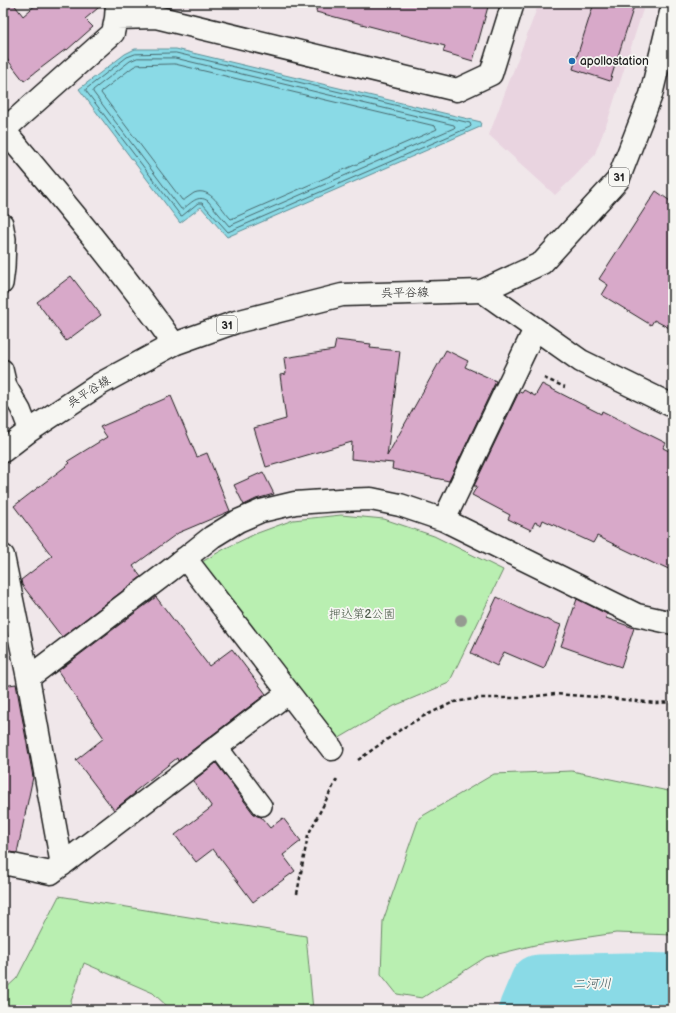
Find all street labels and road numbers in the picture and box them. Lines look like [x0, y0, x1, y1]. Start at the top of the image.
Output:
road number: 31 [609, 168, 629, 186]
street label: 呉平谷線 [381, 285, 429, 301]
road number: 31 [217, 316, 237, 334]
street label: 呉平谷線 [65, 373, 113, 411]

